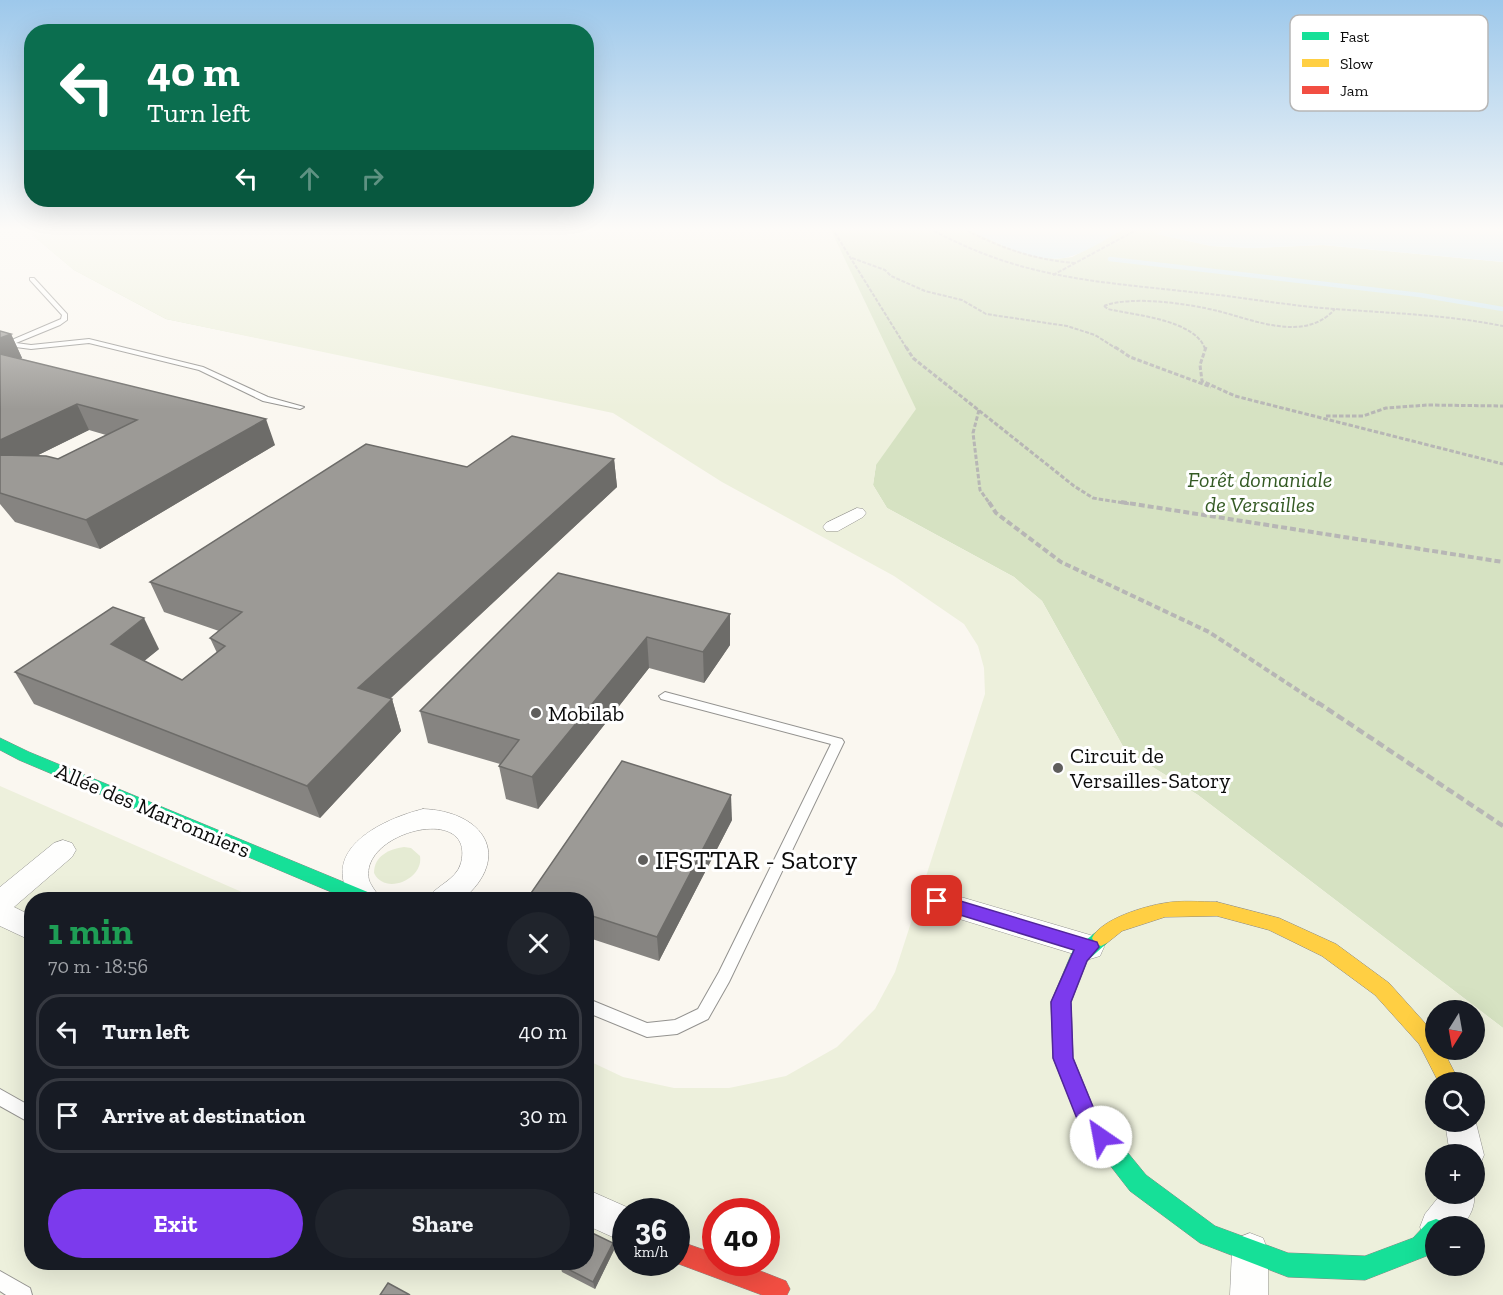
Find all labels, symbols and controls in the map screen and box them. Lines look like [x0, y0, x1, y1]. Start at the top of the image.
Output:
legend [1290, 15, 1488, 111]
text: Fast [1340, 27, 1369, 46]
text: 40 m [147, 46, 240, 97]
icon: left [48, 48, 126, 126]
text: Slow [1340, 54, 1374, 73]
text: Jam [1340, 81, 1369, 100]
text: Turn left [147, 97, 250, 129]
icon: left [230, 162, 263, 195]
icon: ahead [293, 162, 326, 195]
icon: right [356, 162, 389, 195]
park label: Forêt domaniale de Versailles [1188, 466, 1332, 518]
place label: Mobilab [548, 700, 624, 727]
marker: Mobilab [529, 706, 543, 720]
place label: Circuit de Versailles-Satory [1069, 742, 1231, 794]
street label: Allée des Marronniers [51, 757, 254, 864]
marker: Circuit de Versailles-Satory [1051, 761, 1065, 775]
place label: IFSTTAR - Satory [655, 844, 858, 876]
marker: IFSTTAR - Satory [636, 853, 650, 867]
pin [911, 875, 962, 926]
icon: arrive [920, 884, 953, 917]
text: 1 min [48, 910, 133, 953]
button: close [507, 912, 570, 975]
text: 70 m · 18:56 [48, 954, 148, 978]
north arrow [1425, 1000, 1485, 1060]
map controls [1425, 1000, 1485, 1276]
icon: left [51, 1015, 84, 1048]
text: Turn left [102, 1018, 189, 1045]
text: 40 m [518, 1018, 567, 1045]
button: search [1425, 1072, 1485, 1132]
icon: arrive [51, 1099, 84, 1132]
text: Arrive at destination [102, 1102, 305, 1129]
text: 30 m [520, 1102, 567, 1129]
position arrow [1069, 1105, 1133, 1169]
button: + [1425, 1144, 1485, 1204]
button: Exit [48, 1189, 303, 1258]
button: Share [315, 1189, 570, 1258]
speed limit sign: 40 [702, 1198, 780, 1276]
text: 36 [635, 1212, 667, 1248]
button: − [1425, 1216, 1485, 1276]
text: km/h [634, 1243, 668, 1261]

